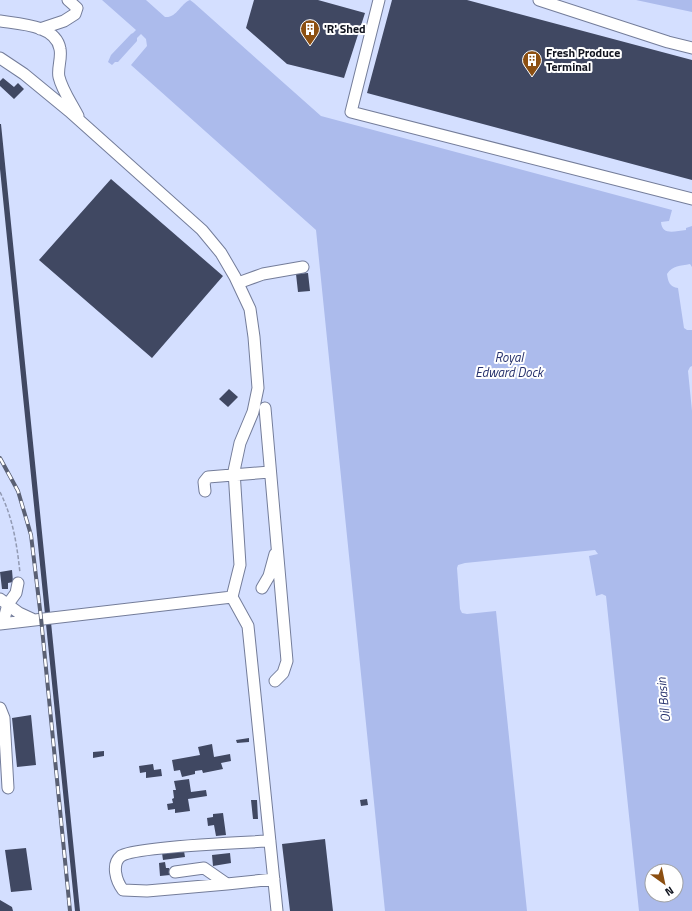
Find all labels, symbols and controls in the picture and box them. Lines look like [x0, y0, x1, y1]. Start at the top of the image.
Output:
building icon: 'R' Shed [299, 18, 321, 46]
place label: 'R' Shed [324, 19, 366, 38]
place label: Fresh Produce Terminal [546, 43, 620, 76]
building icon: Fresh Produce Terminal [521, 49, 543, 77]
water label: Royal Edward Dock [475, 347, 545, 382]
water label: Oil Basin [651, 676, 675, 724]
north arrow [644, 863, 684, 903]
text: N [662, 883, 677, 900]

